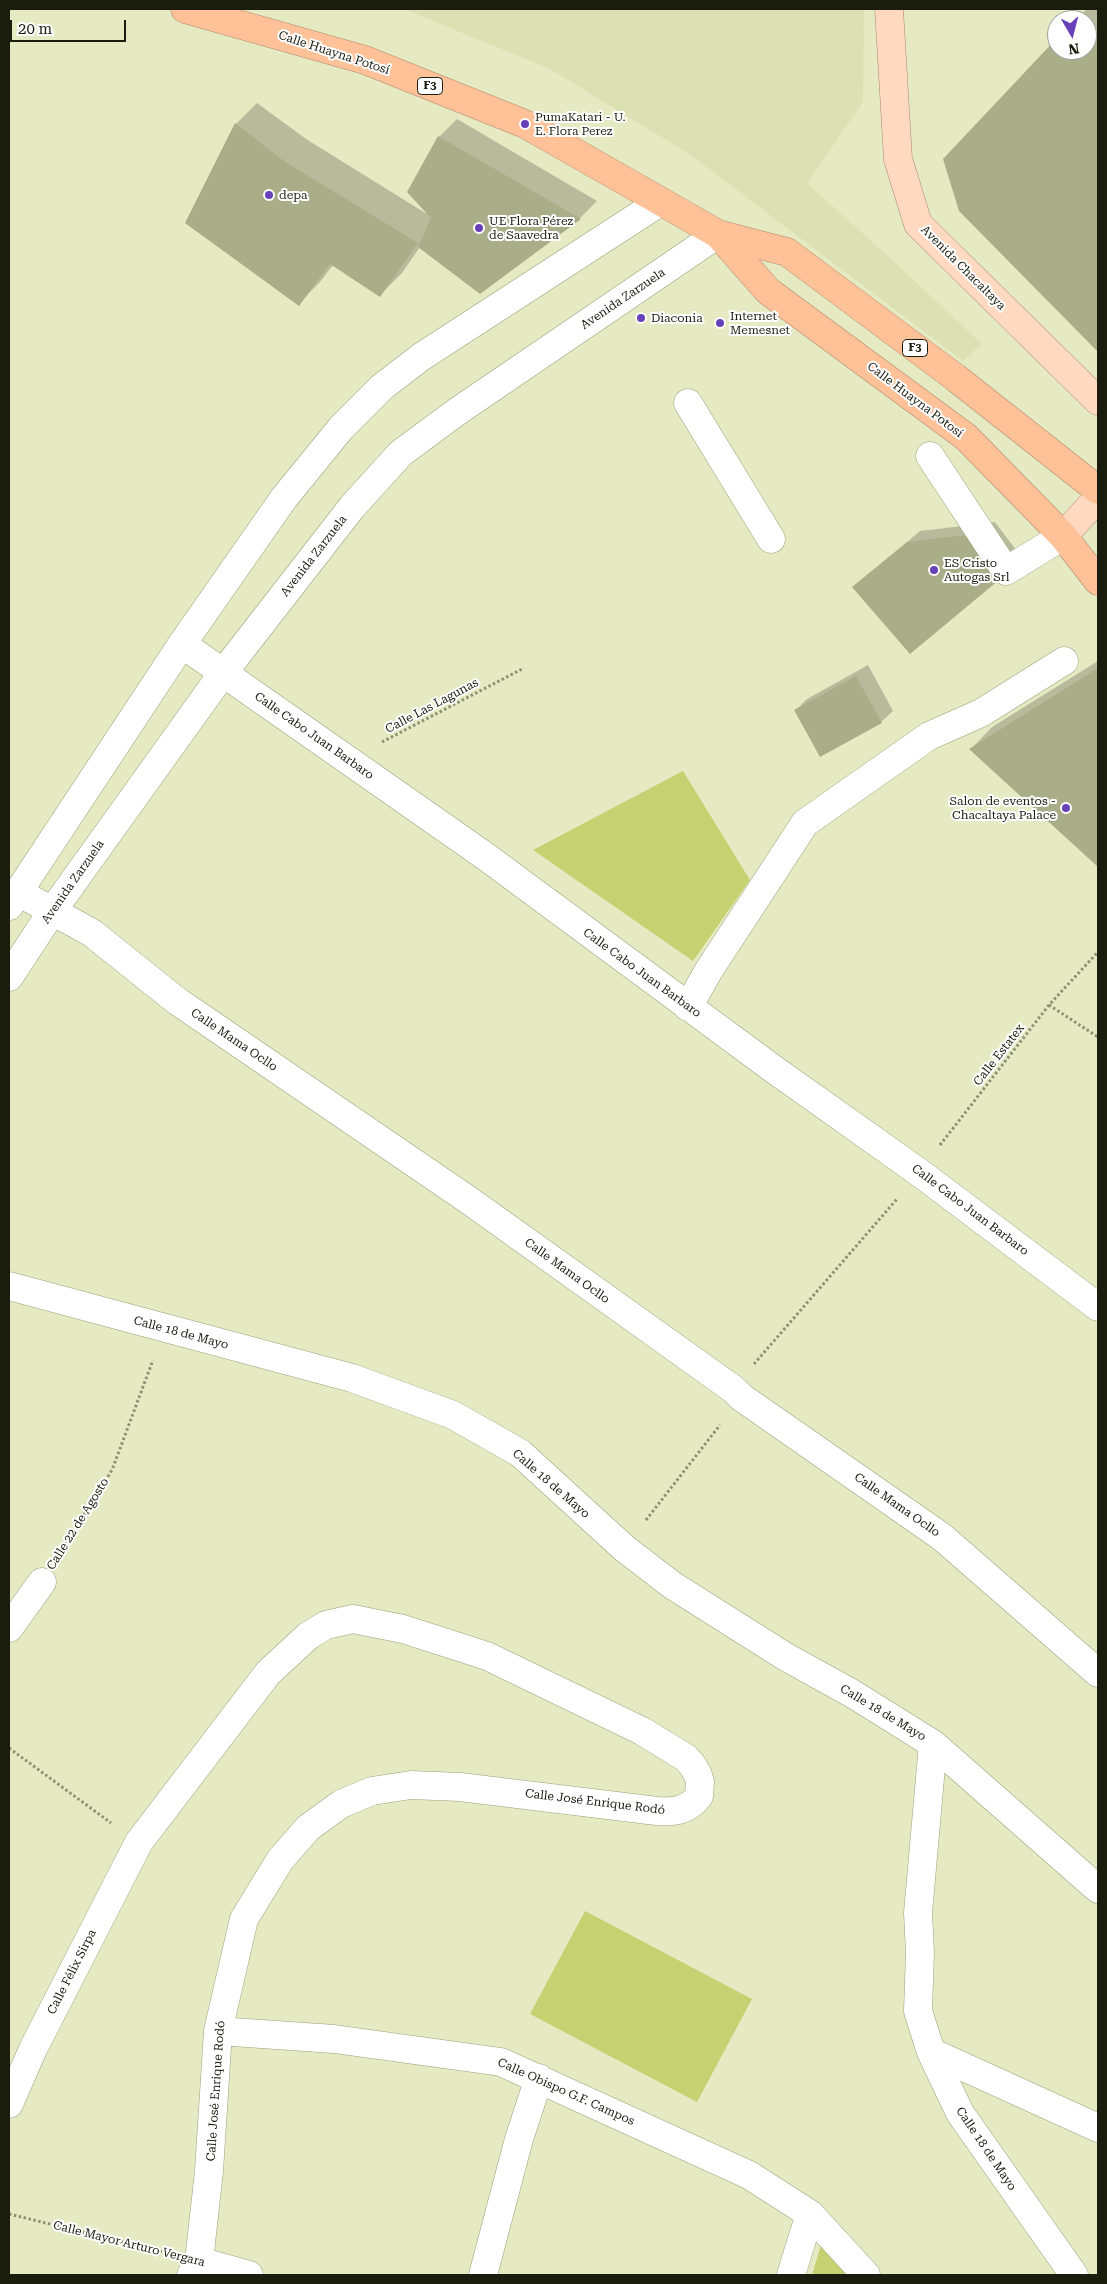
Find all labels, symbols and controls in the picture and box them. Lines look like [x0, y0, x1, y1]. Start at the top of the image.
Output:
scale bar [12, 10, 129, 42]
north arrow [1047, 10, 1097, 60]
text: 20 m [18, 20, 52, 38]
street label: Calle Huayna Potosí [277, 28, 391, 78]
text: N [1067, 40, 1080, 58]
road number: F3 [418, 78, 442, 94]
place label: PumaKatari - U. E. Flora Perez [535, 110, 626, 138]
marker: PumaKatari - U. E. Flora Perez [519, 118, 531, 130]
place label: depa [279, 188, 308, 202]
marker: depa [263, 189, 275, 201]
place label: UE Flora Pérez de Saavedra [489, 214, 573, 242]
marker: UE Flora Pérez de Saavedra [473, 222, 485, 234]
street label: Avenida Chacaltaya [918, 223, 1008, 313]
street label: Avenida Zarzuela [578, 265, 668, 333]
place label: Internet Memesnet [730, 309, 790, 337]
place label: Diaconia [651, 311, 703, 325]
marker: Diaconia [635, 312, 647, 324]
marker: Internet Memesnet [714, 317, 726, 329]
road number: F3 [902, 339, 928, 356]
street label: Calle Huayna Potosí [864, 359, 966, 441]
street label: Avenida Zarzuela [278, 513, 350, 599]
place label: ES Cristo Autogas Srl [944, 556, 1009, 584]
marker: ES Cristo Autogas Srl [928, 564, 940, 576]
street label: Calle Las Lagunas [383, 675, 481, 737]
street label: Calle Cabo Juan Barbaro [252, 689, 376, 783]
place label: Salon de eventos - Chacaltaya Palace [950, 794, 1056, 822]
marker: Salon de eventos - Chacaltaya Palace [1060, 802, 1072, 814]
street label: Avenida Zarzuela [39, 837, 107, 927]
street label: Calle Cabo Juan Barbaro [580, 925, 704, 1021]
street label: Calle Mama Ocllo [188, 1006, 280, 1074]
street label: Calle Estatex [970, 1021, 1028, 1089]
street label: Calle Cabo Juan Barbaro [909, 1161, 1031, 1259]
street label: Calle Mama Ocllo [522, 1235, 612, 1307]
street label: Calle 18 de Mayo [132, 1313, 230, 1353]
street label: Calle 18 de Mayo [509, 1447, 593, 1521]
street label: Calle Mama Ocllo [851, 1470, 943, 1540]
street label: Calle 22 de Agosto [44, 1475, 112, 1573]
street label: Calle 18 de Mayo [837, 1682, 929, 1744]
street label: Calle José Enrique Rodó [524, 1786, 666, 1818]
street label: Calle Félix Sirpa [44, 1927, 100, 2017]
street label: Calle José Enrique Rodó [204, 2020, 228, 2162]
street label: Calle Obispo G.F. Campos [495, 2055, 637, 2129]
street label: Calle 18 de Mayo [953, 2104, 1019, 2194]
street label: Calle Mayor Arturo Vergara [52, 2218, 206, 2270]

